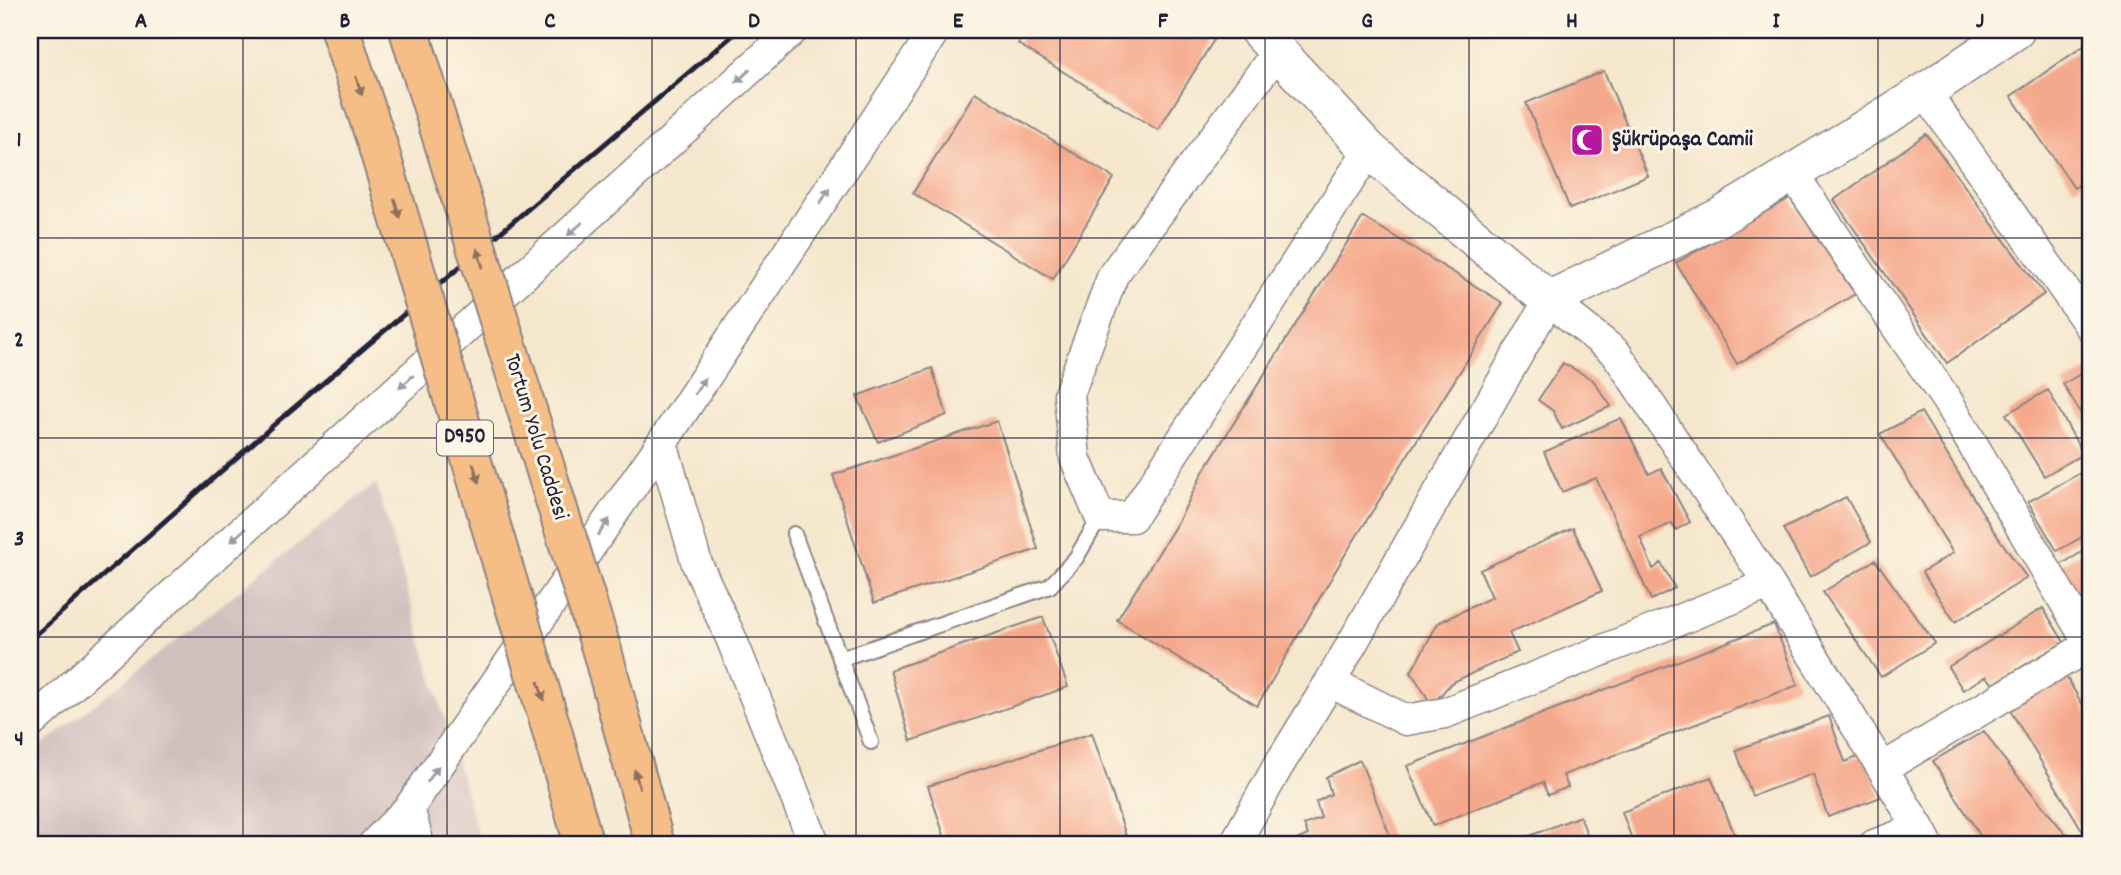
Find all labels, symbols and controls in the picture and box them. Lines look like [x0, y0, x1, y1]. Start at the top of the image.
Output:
text: A [135, 6, 147, 39]
text: B [340, 6, 351, 39]
text: C [544, 6, 556, 39]
text: D [748, 6, 760, 39]
text: E [953, 6, 964, 39]
text: F [1158, 6, 1169, 39]
text: G [1361, 6, 1373, 39]
text: H [1566, 6, 1578, 39]
text: I [1772, 6, 1780, 39]
text: J [1976, 6, 1984, 39]
one-way arrow [735, 67, 752, 83]
one-way arrow [354, 76, 365, 97]
mosque icon: Şükrüpaşa Camii [1568, 121, 1606, 159]
place label: Şükrüpaşa Camii [1612, 124, 1754, 157]
text: 1 [16, 125, 22, 158]
one-way arrow [818, 186, 831, 205]
one-way arrow [392, 198, 402, 219]
one-way arrow [567, 220, 584, 236]
one-way arrow [474, 247, 485, 268]
text: 2 [14, 325, 24, 358]
street label: Tortum Yolu Caddesi [494, 350, 576, 524]
one-way arrow [397, 374, 415, 390]
one-way arrow [693, 376, 706, 395]
road number: D950 [437, 420, 493, 456]
one-way arrow [471, 463, 481, 484]
one-way arrow [597, 518, 611, 536]
text: 3 [14, 524, 24, 557]
one-way arrow [229, 527, 247, 543]
one-way arrow [536, 681, 546, 702]
text: 4 [14, 724, 24, 757]
one-way arrow [426, 765, 439, 784]
one-way arrow [631, 768, 642, 790]

